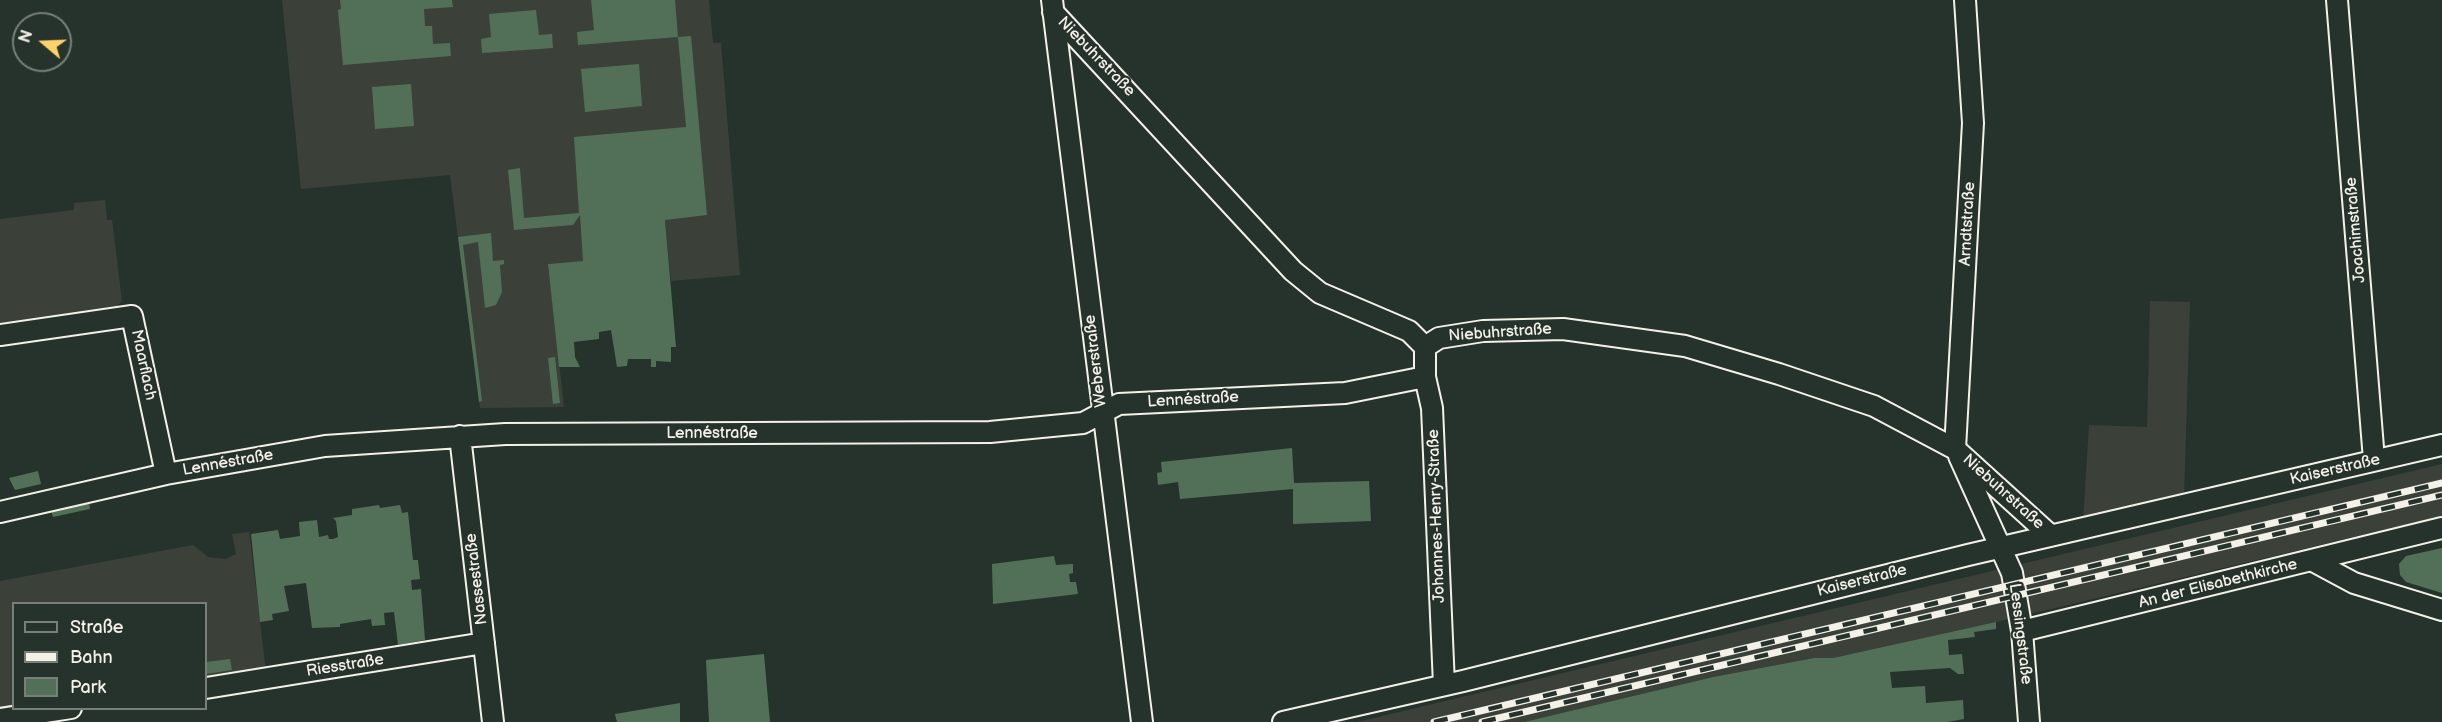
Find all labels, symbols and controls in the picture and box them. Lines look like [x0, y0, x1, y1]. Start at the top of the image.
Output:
north arrow [12, 12, 72, 72]
street label: Niebuhrstraße [1053, 13, 1139, 101]
text: N [15, 28, 37, 45]
street label: Joachimstraße [2342, 176, 2370, 284]
street label: Arndtstraße [1956, 181, 1980, 267]
street label: Weberstraße [1081, 314, 1111, 408]
street label: Niebuhrstraße [1448, 320, 1552, 346]
street label: Maarflach [126, 328, 160, 402]
street label: Lennéstraße [1147, 388, 1239, 412]
street label: Lennéstraße [666, 424, 758, 444]
street label: Johannes-Henry-Straße [1424, 429, 1450, 603]
street label: Lennéstraße [181, 446, 275, 480]
street label: Niebuhrstraße [1958, 450, 2048, 534]
street label: Kaiserstraße [2288, 450, 2382, 490]
street label: Nassestraße [462, 532, 492, 626]
street label: An der Elisabethkirche [2137, 555, 2299, 613]
street label: Kaiserstraße [1815, 561, 1909, 601]
street label: Lessingstraße [2004, 582, 2036, 686]
legend [12, 602, 207, 710]
text: Straße [70, 617, 123, 638]
text: Bahn [70, 647, 113, 668]
street label: Riesstraße [305, 650, 385, 682]
text: Park [70, 677, 106, 698]

